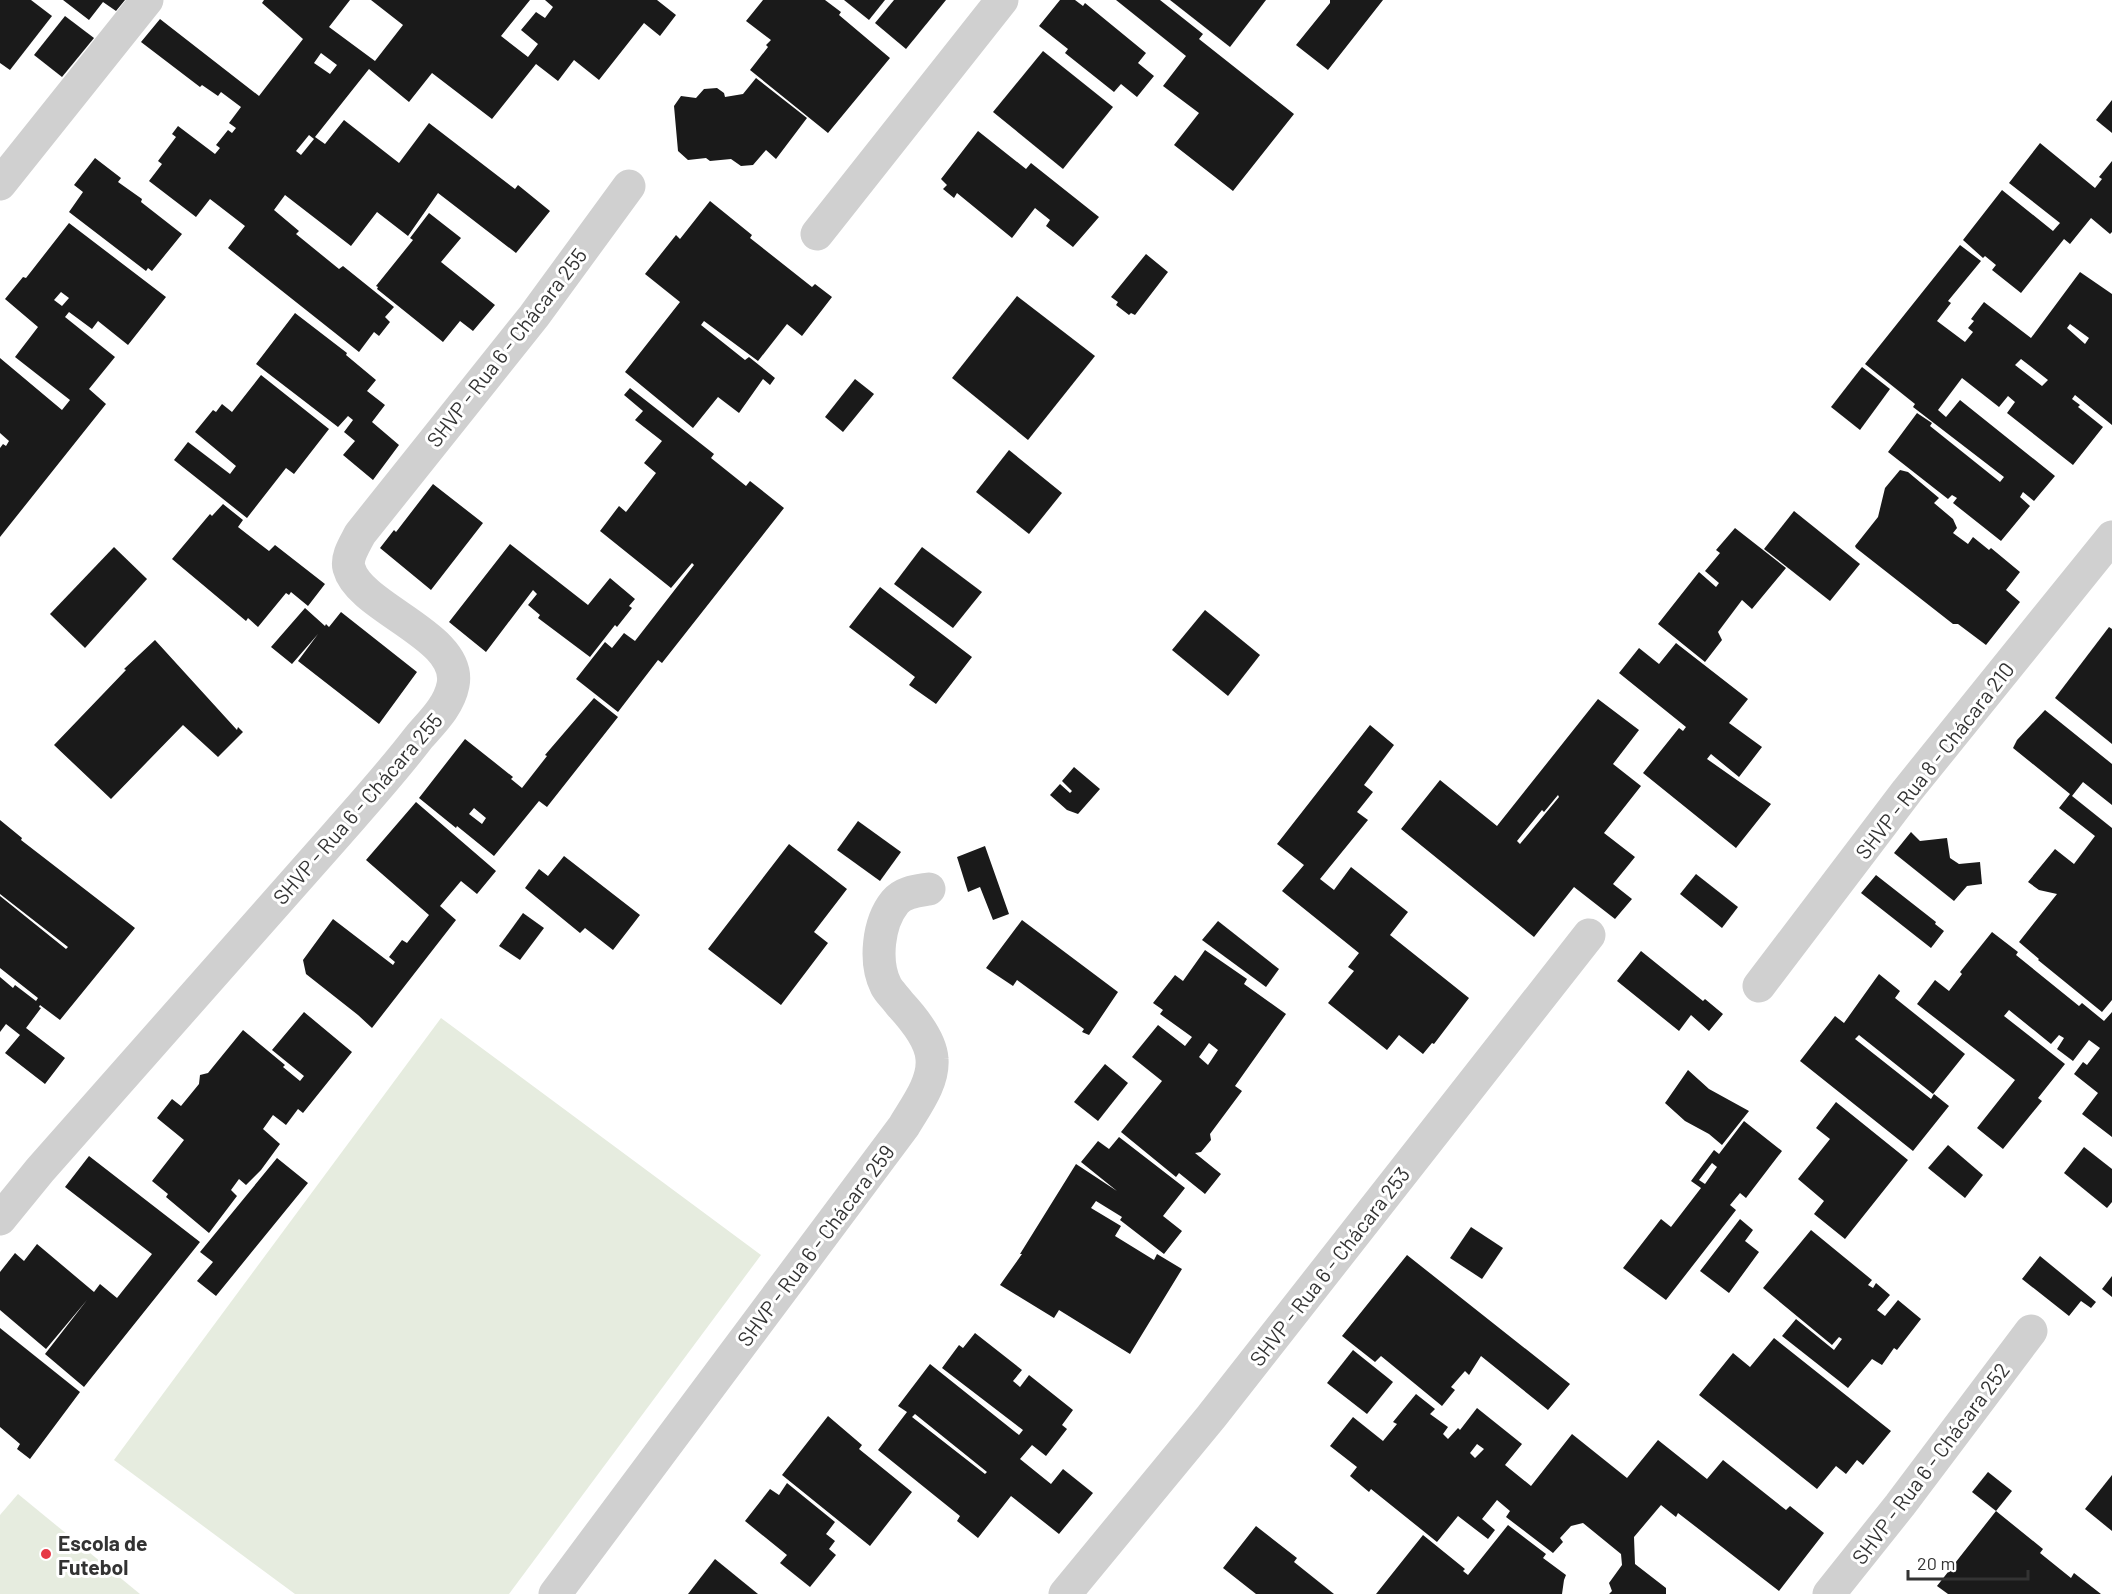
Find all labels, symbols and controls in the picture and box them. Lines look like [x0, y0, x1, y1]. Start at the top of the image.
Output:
street label: SHVP - Rua 6 - Chácara 255 [421, 243, 591, 451]
street label: SHVP - Rua 8 - Chácara 210 [1849, 657, 2019, 863]
street label: SHVP - Rua 6 - Chácara 255 [267, 707, 447, 909]
street label: SHVP - Rua 6 - Chácara 259 [731, 1139, 899, 1351]
street label: SHVP - Rua 6 - Chácara 253 [1244, 1162, 1414, 1370]
street label: SHVP - Rua 6 - Chácara 252 [1846, 1357, 2014, 1569]
place label: Escola de Futebol [58, 1530, 147, 1579]
scale bar [1908, 1543, 2028, 1581]
marker: Escola de Futebol [39, 1547, 53, 1561]
text: 20 m [1917, 1552, 1955, 1574]

